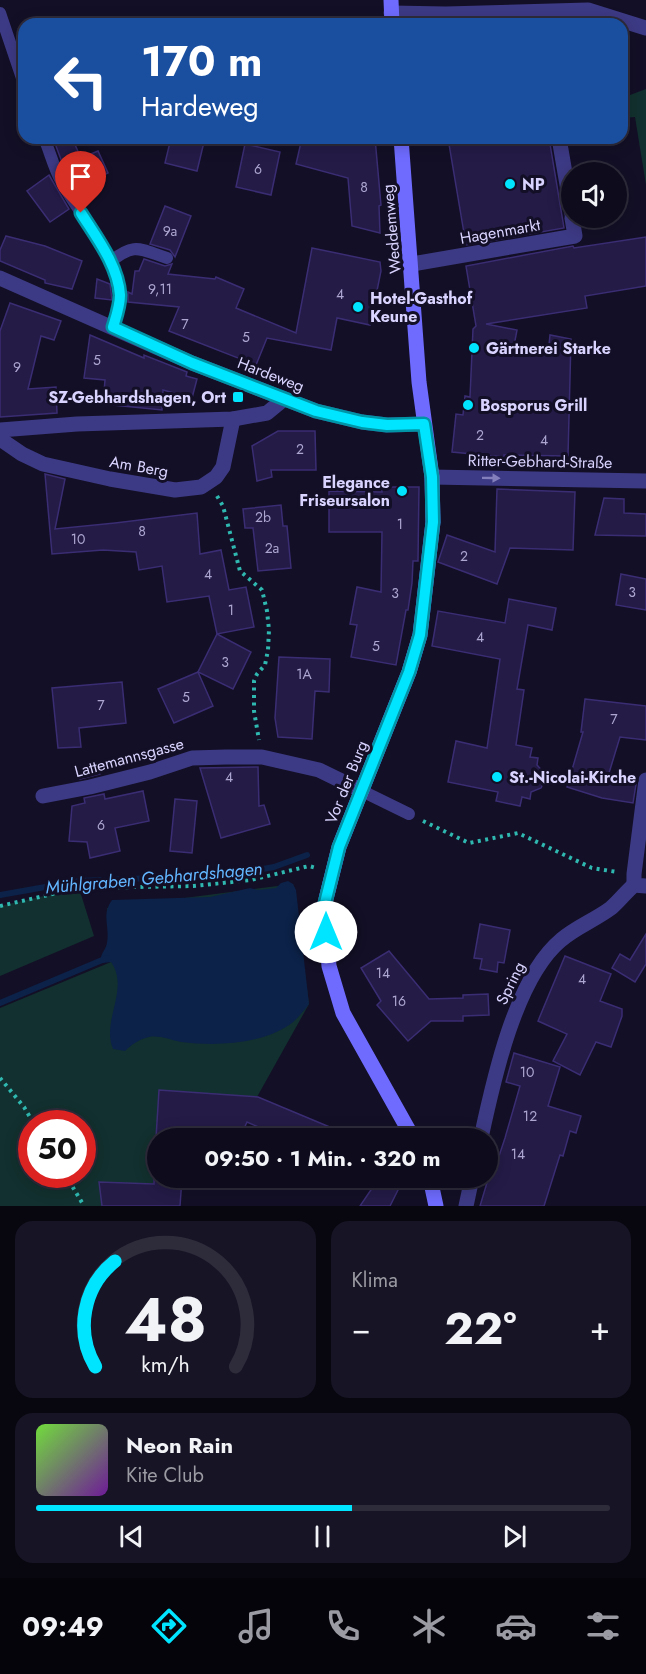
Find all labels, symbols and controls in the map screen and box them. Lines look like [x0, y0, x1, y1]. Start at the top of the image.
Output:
text: 170 m [141, 31, 263, 92]
icon: left [42, 42, 120, 120]
text: Hardeweg [141, 87, 259, 126]
pin [55, 151, 106, 213]
house number: 6 [254, 159, 262, 179]
icon: arrive [64, 160, 97, 193]
map controls [561, 162, 627, 228]
button: sound [561, 162, 627, 228]
place label: NP [522, 173, 545, 196]
house number: 8 [360, 177, 368, 197]
marker: NP [503, 177, 517, 191]
street label: Weddemweg [376, 183, 407, 275]
street label: Hagenmarkt [458, 213, 542, 250]
house number: 9a [163, 221, 177, 241]
house number: 9,11 [148, 279, 172, 299]
house number: 4 [336, 284, 344, 304]
place label: Hotel-Gasthof Keune [370, 287, 474, 328]
marker: Hotel-Gasthof Keune [351, 300, 365, 314]
house number: 7 [181, 314, 189, 334]
house number: 5 [242, 327, 250, 347]
place label: Gärtnerei Starke [486, 337, 611, 360]
marker: Gärtnerei Starke [467, 341, 481, 355]
house number: 5 [93, 350, 101, 370]
street label: Hardeweg [234, 351, 308, 398]
house number: 9 [13, 357, 21, 377]
place label: SZ-Gebhardshagen, Ort [48, 386, 227, 409]
marker: SZ-Gebhardshagen, Ort [231, 390, 245, 404]
place label: Bosporus Grill [480, 394, 587, 417]
marker: Bosporus Grill [461, 398, 475, 412]
house number: 2 [476, 425, 484, 445]
house number: 4 [540, 430, 548, 450]
house number: 2 [296, 439, 304, 459]
street label: Ritter-Gebhard-Straße [467, 449, 613, 474]
street label: Am Berg [108, 450, 170, 483]
place label: Elegance Friseursalon [299, 471, 390, 512]
one-way arrow [481, 473, 500, 483]
marker: Elegance Friseursalon [395, 484, 409, 498]
house number: 2b [255, 507, 271, 527]
house number: 1 [397, 514, 403, 534]
house number: 8 [138, 521, 146, 541]
house number: 10 [71, 529, 85, 549]
house number: 2a [265, 538, 279, 558]
house number: 2 [460, 546, 468, 566]
house number: 4 [204, 564, 212, 584]
house number: 3 [628, 582, 636, 602]
house number: 3 [391, 583, 399, 603]
house number: 1 [228, 600, 234, 620]
house number: 4 [476, 627, 484, 647]
house number: 5 [372, 636, 380, 656]
house number: 3 [221, 652, 229, 672]
house number: 1A [296, 664, 313, 684]
house number: 5 [182, 687, 190, 707]
house number: 7 [97, 695, 105, 715]
house number: 7 [610, 709, 618, 729]
street label: Lattemannsgasse [72, 732, 186, 783]
street label: Vor der Burg [319, 737, 374, 827]
place label: St.-Nicolai-Kirche [509, 766, 636, 789]
house number: 4 [225, 767, 233, 787]
marker: St.-Nicolai-Kirche [490, 770, 504, 784]
house number: 6 [97, 815, 105, 835]
water label: Mühlgraben Gebhardshagen [44, 856, 264, 900]
position arrow [294, 900, 358, 964]
street label: Spring [490, 958, 531, 1009]
house number: 14 [376, 963, 390, 983]
house number: 4 [578, 969, 586, 989]
house number: 16 [392, 991, 406, 1011]
house number: 10 [520, 1062, 534, 1082]
house number: 12 [523, 1106, 537, 1126]
speed limit sign: 50 [18, 1110, 96, 1188]
text: 09:50 · 1 Min. · 320 m [204, 1142, 441, 1174]
house number: 14 [511, 1144, 525, 1164]
text: Klima [352, 1266, 398, 1295]
text: 48 [124, 1274, 207, 1364]
text: 22° [444, 1296, 517, 1361]
text: − [352, 1305, 371, 1352]
text: + [590, 1305, 610, 1352]
text: km/h [141, 1349, 189, 1380]
text: Neon Rain [126, 1429, 233, 1461]
text: Kite Club [126, 1461, 204, 1490]
icon: previous [115, 1520, 148, 1553]
icon: pause [306, 1520, 339, 1553]
icon: next [498, 1520, 531, 1553]
icon: directions [148, 1605, 190, 1647]
icon: music [235, 1605, 277, 1647]
icon: phone [322, 1605, 364, 1647]
icon: climate [408, 1605, 450, 1647]
icon: car [495, 1605, 537, 1647]
icon: filters [582, 1605, 624, 1647]
text: 09:49 [22, 1607, 104, 1646]

